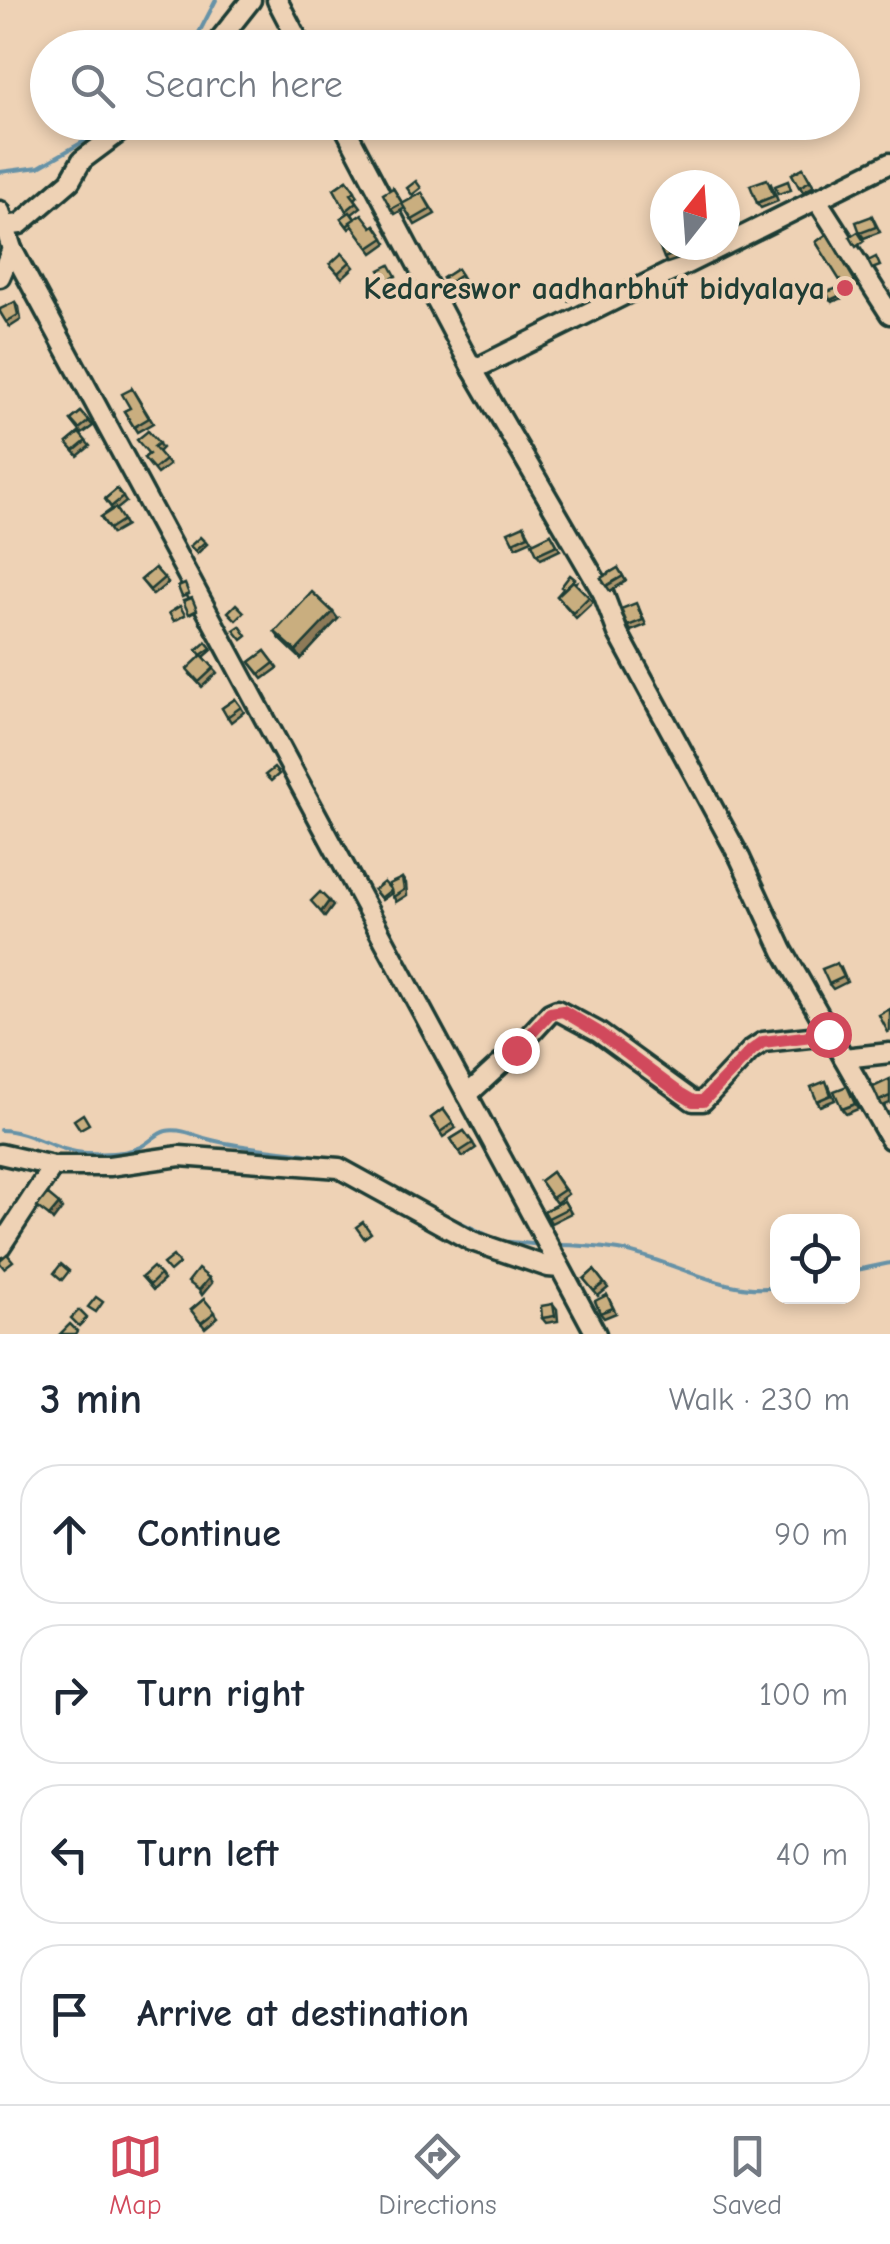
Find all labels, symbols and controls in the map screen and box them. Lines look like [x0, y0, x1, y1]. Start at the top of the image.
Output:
search box [30, 30, 860, 140]
icon: search [65, 58, 120, 113]
text: Search here [145, 63, 343, 107]
north arrow [650, 170, 740, 260]
place label: Kedareswor aadharbhut bidyalaya [363, 270, 825, 307]
marker: Kedareswor aadharbhut bidyalaya [834, 277, 856, 299]
route start [806, 1012, 852, 1058]
route end [494, 1028, 540, 1074]
map controls [770, 1214, 860, 1304]
button: locate [770, 1214, 860, 1304]
text: 3 min [40, 1375, 142, 1424]
text: Walk · 230 m [669, 1381, 850, 1418]
icon: ahead [42, 1507, 97, 1562]
text: Continue [137, 1512, 281, 1556]
text: 90 m [774, 1516, 848, 1553]
icon: right [42, 1667, 97, 1722]
text: Turn right [137, 1672, 304, 1716]
text: 100 m [759, 1676, 848, 1713]
icon: left [42, 1827, 97, 1882]
text: Turn left [137, 1832, 278, 1876]
text: 40 m [776, 1836, 848, 1873]
icon: arrive [42, 1987, 97, 2042]
text: Arrive at destination [137, 1992, 469, 2036]
tab: Map [108, 2129, 163, 2221]
tab: Directions [378, 2129, 497, 2221]
tab: Saved [712, 2129, 782, 2221]

